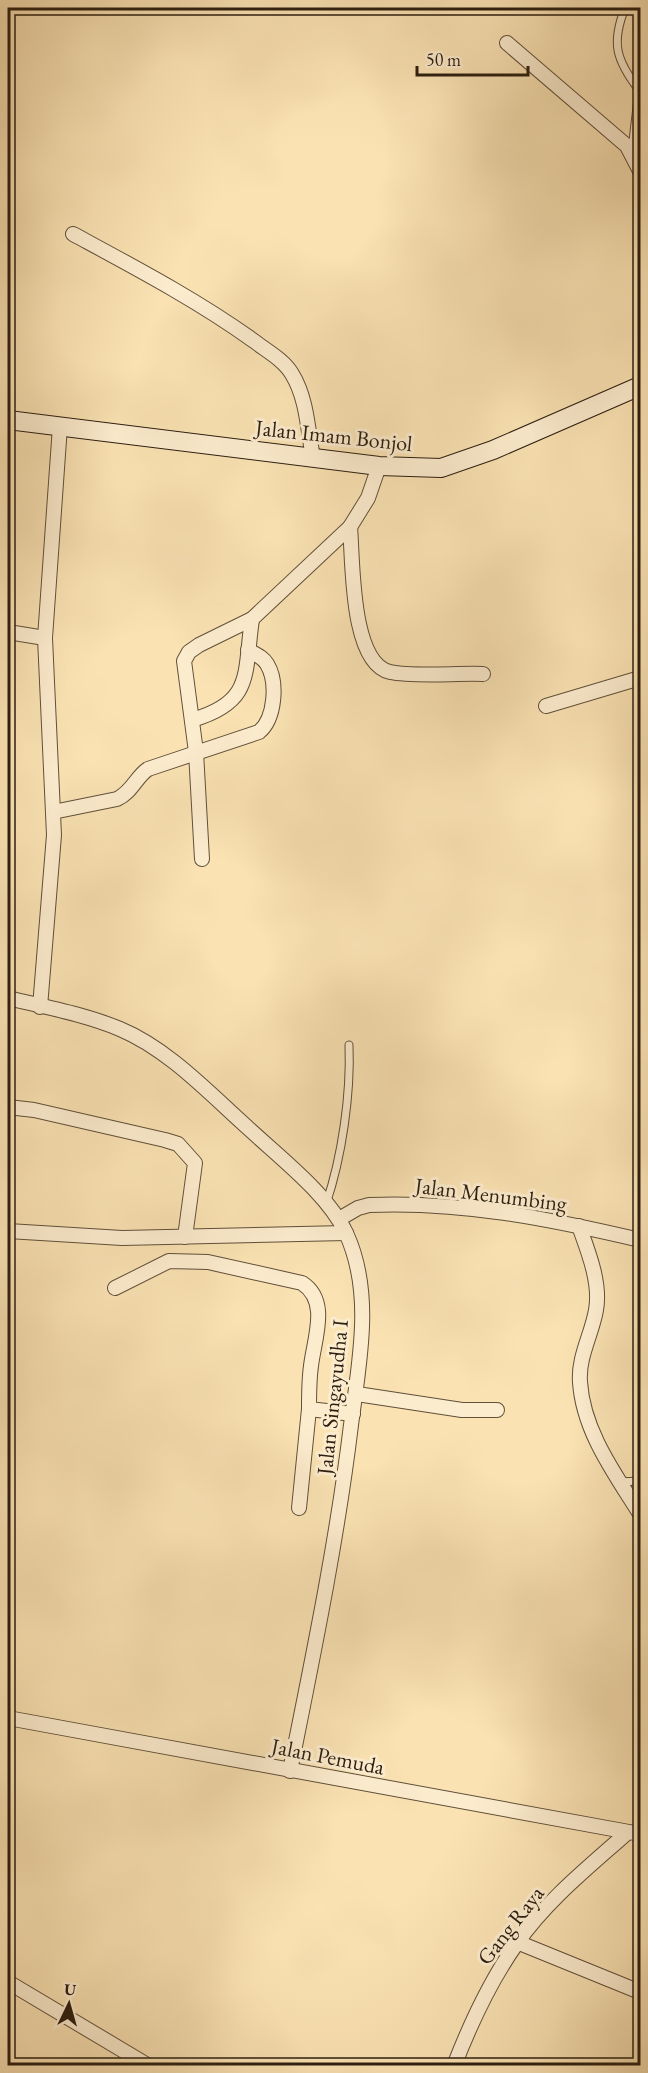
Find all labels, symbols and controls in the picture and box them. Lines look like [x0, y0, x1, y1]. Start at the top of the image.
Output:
scale bar [417, 39, 528, 77]
text: 50 m [426, 48, 461, 71]
street label: Jalan Imam Bonjol [252, 413, 414, 458]
street label: Jalan Menumbing [411, 1171, 569, 1218]
street label: Jalan Singayudha I [310, 1317, 355, 1478]
street label: Jalan Pemuda [267, 1731, 387, 1782]
street label: Gang Raya [470, 1880, 551, 1971]
north arrow [39, 1974, 99, 2034]
text: U [63, 1979, 77, 2001]

